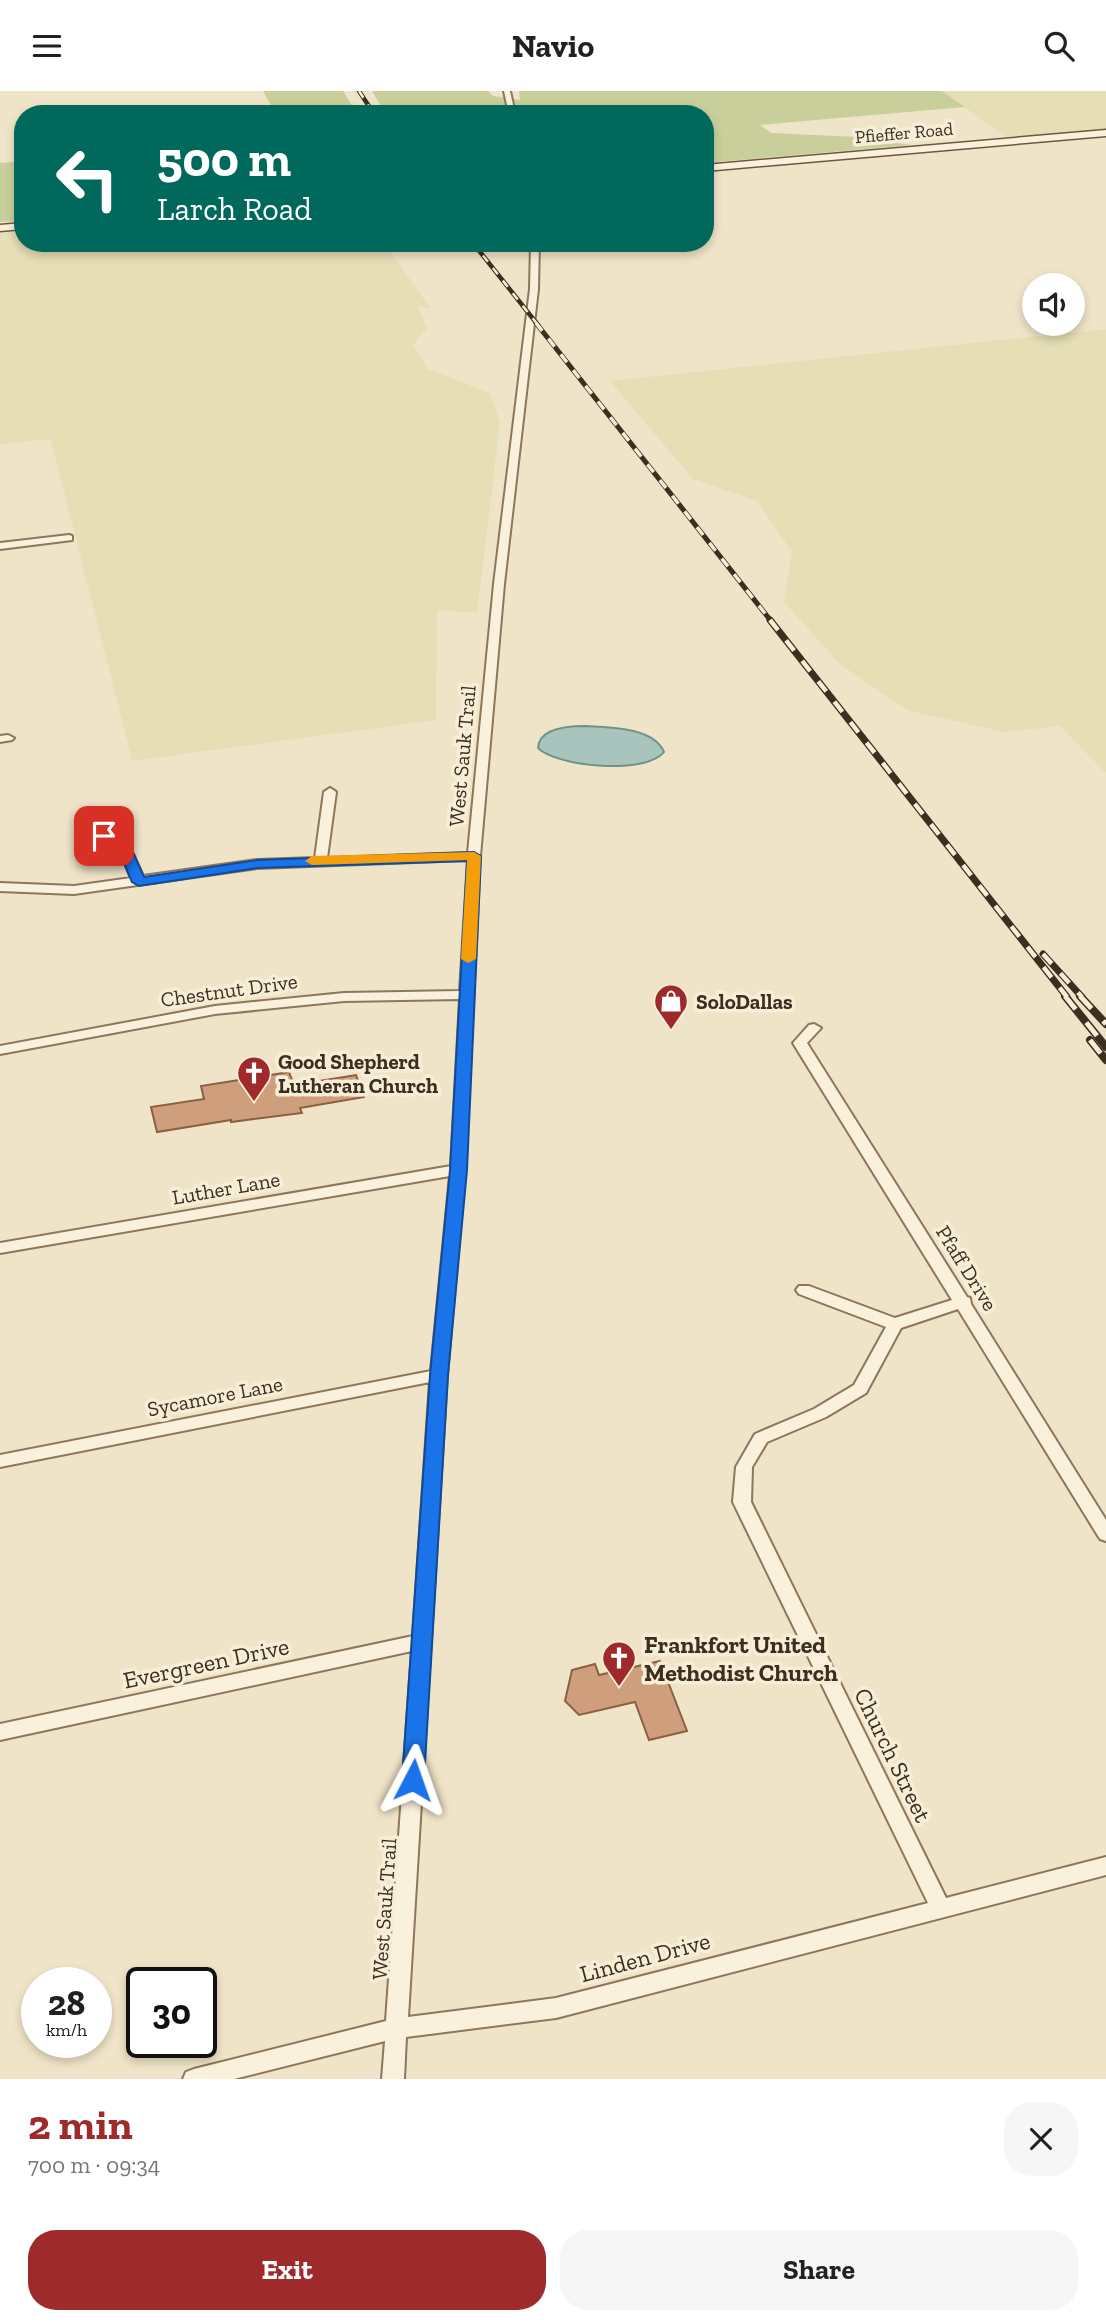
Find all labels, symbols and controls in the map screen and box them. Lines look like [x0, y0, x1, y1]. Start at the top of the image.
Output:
icon: menu [28, 27, 66, 65]
text: Navio [512, 27, 594, 65]
icon: search [1040, 27, 1078, 65]
street label: Pfieffer Road [854, 118, 954, 148]
text: 500 m [157, 130, 291, 189]
icon: left [42, 133, 133, 224]
text: Larch Road [157, 190, 312, 228]
map controls [1022, 273, 1085, 336]
button: sound [1022, 273, 1085, 336]
street label: West Sauk Trail [443, 684, 481, 828]
pin [74, 806, 134, 866]
icon: arrive [85, 817, 123, 855]
street label: Chestnut Drive [159, 968, 299, 1012]
shop icon: SoloDallas [652, 982, 690, 1031]
place label: SoloDallas [696, 989, 793, 1014]
place label: Good Shepherd Lutheran Church [278, 1049, 438, 1098]
church icon: Good Shepherd Lutheran Church [235, 1054, 273, 1103]
street label: Luther Lane [170, 1166, 282, 1210]
street label: Pfaff Drive [931, 1221, 1003, 1315]
street label: Sycamore Lane [145, 1371, 285, 1421]
place label: Frankfort United Methodist Church [644, 1630, 838, 1687]
street label: Evergreen Drive [120, 1631, 292, 1695]
church icon: Frankfort United Methodist Church [600, 1639, 638, 1688]
street label: Church Street [848, 1683, 938, 1827]
position arrow [376, 1743, 450, 1817]
street label: West Sauk Trail [367, 1837, 401, 1981]
street label: Linden Drive [577, 1926, 713, 1988]
speed limit sign: 30 [126, 1967, 217, 2058]
text: 28 [48, 1982, 85, 2024]
text: km/h [46, 2019, 87, 2041]
text: 2 min [28, 2099, 133, 2150]
button: close [1004, 2102, 1078, 2176]
text: 700 m · 09:34 [28, 2151, 160, 2179]
button: Exit [28, 2230, 546, 2310]
button: Share [560, 2230, 1078, 2310]

